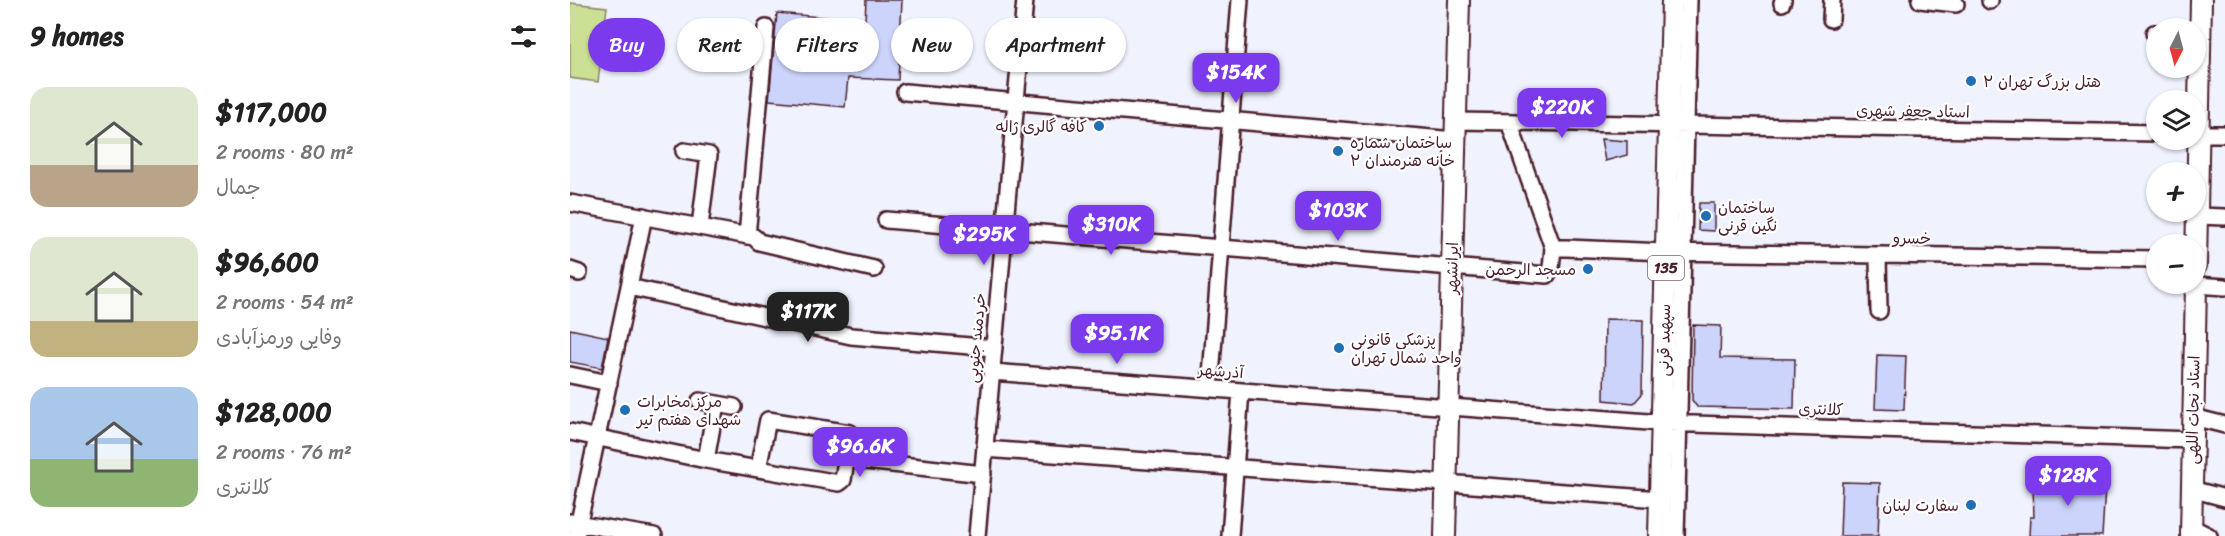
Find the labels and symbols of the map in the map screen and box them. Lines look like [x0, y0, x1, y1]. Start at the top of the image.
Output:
north arrow [2146, 18, 2206, 78]
pin: $154K [1194, 53, 1278, 104]
place label: هتل بزرگ تهران ۲ [1983, 67, 2101, 96]
marker: هتل بزرگ تهران ۲ [1964, 74, 1978, 88]
pin: $220K [1520, 88, 1604, 139]
street label: استاد جعفر شهری [1856, 96, 1970, 126]
place label: کافه گالری ژاله [996, 112, 1087, 141]
marker: کافه گالری ژاله [1092, 119, 1106, 133]
place label: ساختمان شماره ۲ خانه هنرمندان [1350, 128, 1455, 175]
marker: ساختمان شماره ۲ خانه هنرمندان [1331, 144, 1345, 158]
pin: $103K [1296, 191, 1380, 242]
place label: ساختمان نگین قرنی [1718, 193, 1777, 240]
pin: $310K [1069, 205, 1153, 256]
marker: ساختمان نگین قرنی [1699, 209, 1713, 223]
pin: $295K [942, 215, 1026, 266]
street label: خسرو [1891, 223, 1931, 253]
street label: ایرانشهر [1437, 242, 1467, 296]
place label: مسجد الرحمن [1485, 255, 1576, 284]
road number: 135 [1648, 256, 1684, 280]
marker: مسجد الرحمن [1581, 262, 1595, 276]
pin: $117K [766, 292, 850, 343]
street label: خردمند جنوبی [958, 292, 994, 384]
street label: سپهبد قرنی [1649, 303, 1679, 377]
pin: $95.1K [1068, 314, 1166, 365]
place label: پزشکی قانونی واحد شمال تهران [1351, 325, 1462, 372]
marker: پزشکی قانونی واحد شمال تهران [1332, 341, 1346, 355]
street label: آذرشهر [1195, 355, 1246, 387]
street label: استاد نجات اللهی [2178, 355, 2208, 465]
place label: مرکز مخابرات شهدای هفتم تیر [635, 387, 742, 434]
street label: کلانتری [1798, 394, 1844, 424]
marker: مرکز مخابرات شهدای هفتم تیر [618, 403, 632, 417]
pin: $96.6K [811, 427, 909, 478]
pin: $128K [2026, 456, 2110, 507]
place label: سفارت لبنان [1882, 491, 1959, 520]
marker: سفارت لبنان [1964, 498, 1978, 512]

